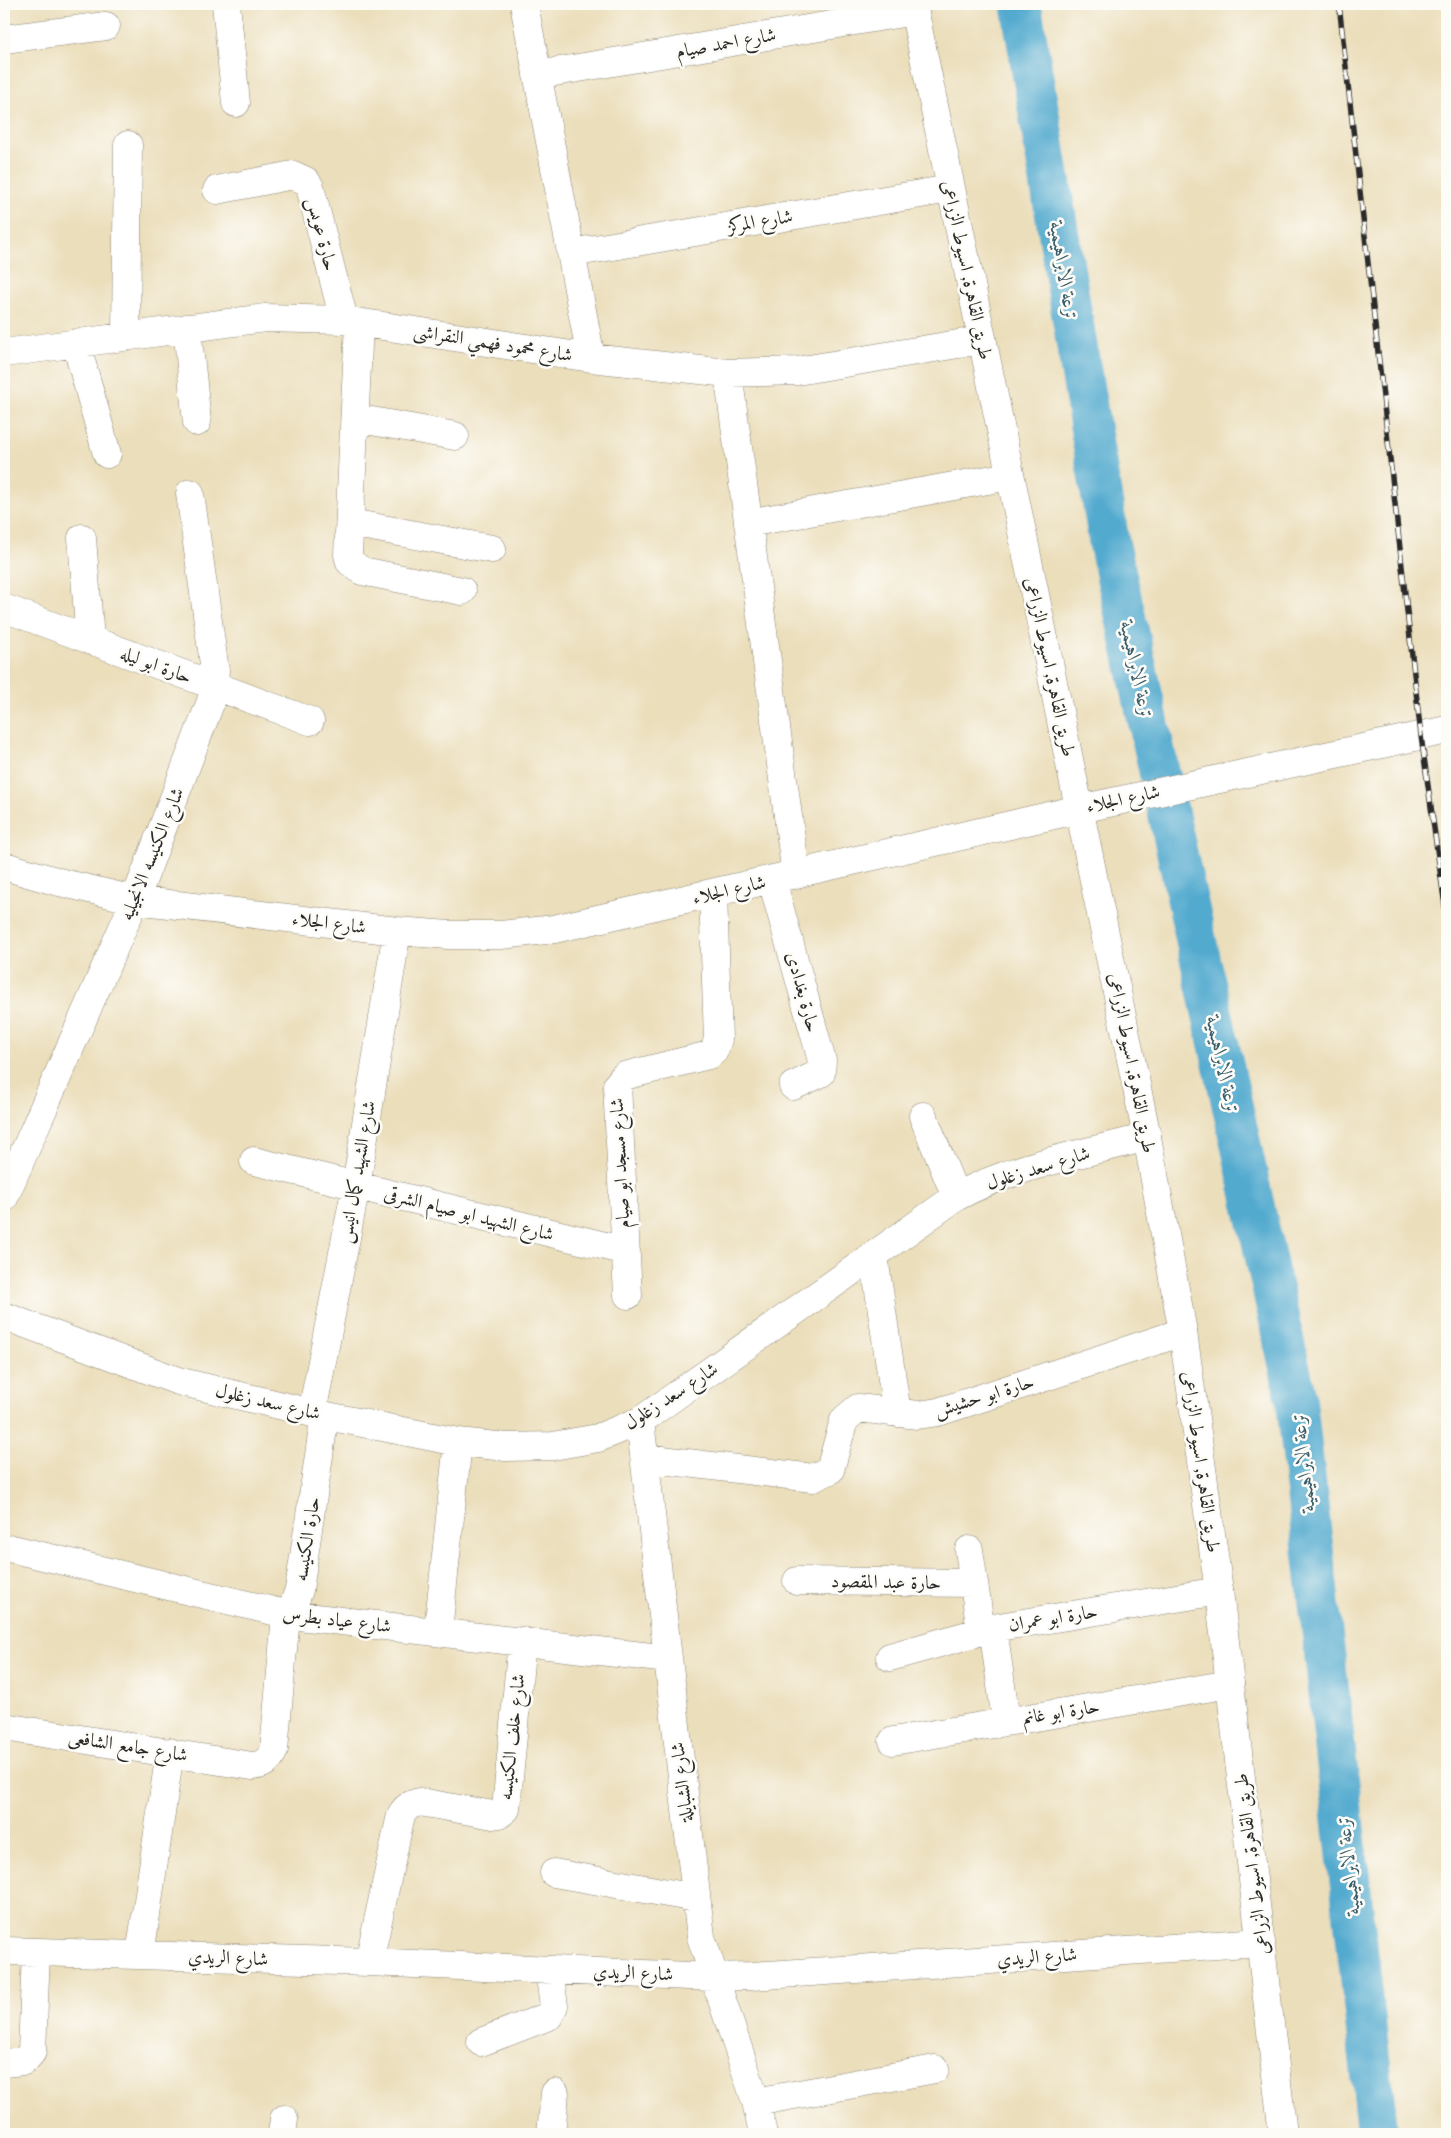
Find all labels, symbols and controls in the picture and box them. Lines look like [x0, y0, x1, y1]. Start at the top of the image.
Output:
street label: شارع احمد صيام [674, 21, 778, 68]
street label: طريق القاهرة, اسيوط الزراعى [935, 178, 999, 362]
street label: حارة عويس [300, 194, 344, 274]
street label: شارع المركز [723, 203, 795, 241]
water label: ترعة الابراهيمية [1043, 218, 1085, 322]
street label: شارع محمود فهمي النقراشى [411, 318, 574, 373]
street label: طريق القاهرة, اسيوط الزراعى [1018, 575, 1082, 759]
water label: ترعة الابراهيمية [1113, 616, 1161, 722]
street label: حارة ابو ليله [117, 640, 195, 690]
street label: شارع الجلاء [1084, 779, 1163, 821]
street label: شارع الكنيسه الانجيليه [113, 784, 192, 925]
street label: شارع الجلاء [690, 869, 769, 913]
street label: شارع الجلاء [290, 906, 368, 942]
street label: حارة بغدادى [780, 949, 826, 1035]
street label: طريق القاهرة, اسيوط الزراعى [1102, 971, 1162, 1155]
water label: ترعة الابراهيمية [1199, 1011, 1247, 1117]
street label: شارع مسجد ابو صيام [604, 1097, 639, 1229]
street label: شارع الشهيد كمال انيس [332, 1099, 384, 1246]
street label: شارع سعد زغلول [983, 1140, 1094, 1198]
street label: شارع الشهيد ابو صيام الشرقى [381, 1180, 557, 1251]
street label: شارع سعد زغلول [619, 1356, 724, 1438]
street label: حارة ابو حشيش [931, 1368, 1037, 1424]
street label: طريق القاهرة, اسيوط الزراعى [1175, 1370, 1227, 1554]
street label: شارع سعد زغلول [212, 1377, 323, 1429]
water label: ترعة الابراهيمية [1284, 1411, 1322, 1515]
street label: حارة الكنيسه [288, 1495, 326, 1583]
street label: حارة عبد المقصود [831, 1568, 941, 1596]
street label: حارة ابو عمران [1007, 1598, 1099, 1638]
street label: شارع عياد بطرس [281, 1600, 393, 1642]
street label: شارع خلف الكنيسه [492, 1673, 534, 1802]
street label: حارة ابو غانم [1020, 1693, 1102, 1734]
street label: شارع جامع الشافعى [66, 1724, 190, 1772]
street label: شارع الشبايلة [664, 1740, 702, 1824]
street label: طريق القاهرة, اسيوط الزراعى [1228, 1772, 1276, 1956]
water label: ترعة الابراهيمية [1329, 1814, 1367, 1918]
street label: شارع الريدي [996, 1941, 1078, 1975]
street label: شارع الريدي [187, 1944, 269, 1974]
street label: شارع الريدي [592, 1959, 674, 1989]

